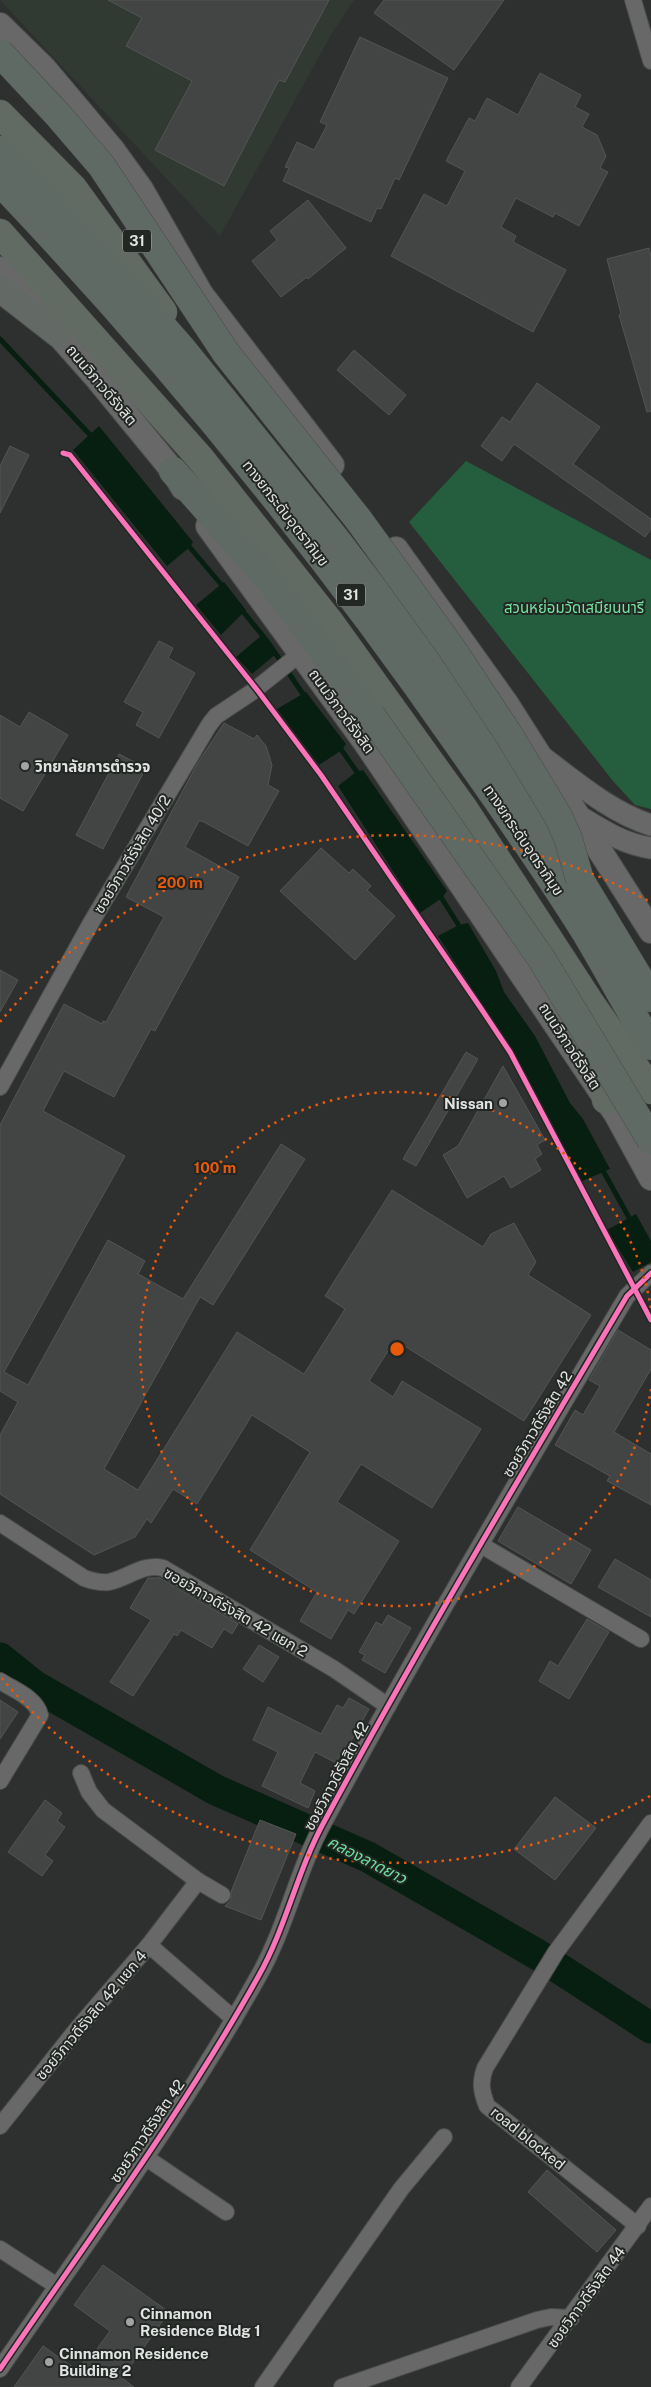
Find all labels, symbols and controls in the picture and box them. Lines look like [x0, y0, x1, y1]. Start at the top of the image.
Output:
road number: 31 [123, 230, 151, 252]
street label: ถนนวิภาวดีรังสิต [63, 341, 141, 429]
street label: ทางยกระดับอุตราภิมุข [239, 457, 333, 570]
road number: 31 [337, 584, 365, 606]
park label: สวนหย่อมวัดเสมียนนารี [504, 599, 644, 616]
street label: ถนนวิภาวดีรังสิต [306, 666, 378, 756]
place label: วิทยาลัยการตำรวจ [34, 758, 150, 775]
marker: วิทยาลัยการตำรวจ [19, 760, 31, 772]
street label: ทางยกระดับอุตราภิมุข [480, 781, 567, 899]
street label: ซอยวิภาวดีรังสิต 40/2 [90, 792, 174, 916]
text: 200 m [157, 874, 203, 891]
street label: ถนนวิภาวดีรังสิต [536, 999, 604, 1093]
place label: Nissan [444, 1095, 493, 1112]
marker: Nissan [497, 1097, 509, 1109]
text: 100 m [194, 1159, 236, 1176]
centre of rings [388, 1340, 406, 1358]
street label: ซอยวิภาวดีรังสิต 42 [499, 1368, 575, 1480]
street label: ซอยวิภาวดีรังสิต 42 แยก 2 [161, 1564, 311, 1660]
street label: ซอยวิภาวดีรังสิต 42 [300, 1719, 372, 1833]
water label: คลองลาดยาว [324, 1832, 411, 1889]
street label: ซอยวิภาวดีรังสิต 42 แยก 4 [32, 1947, 150, 2083]
street label: ซอยวิภาวดีรังสิต 42 [106, 2076, 188, 2186]
street label: road blocked [488, 2103, 568, 2173]
street label: ซอยวิภาวดีรังสิต 44 [544, 2243, 628, 2351]
place label: Cinnamon Residence Bldg 1 [140, 2305, 261, 2339]
marker: Cinnamon Residence Bldg 1 [124, 2316, 136, 2328]
place label: Cinnamon Residence Building 2 [59, 2345, 209, 2379]
marker: Cinnamon Residence Building 2 [43, 2356, 55, 2368]

